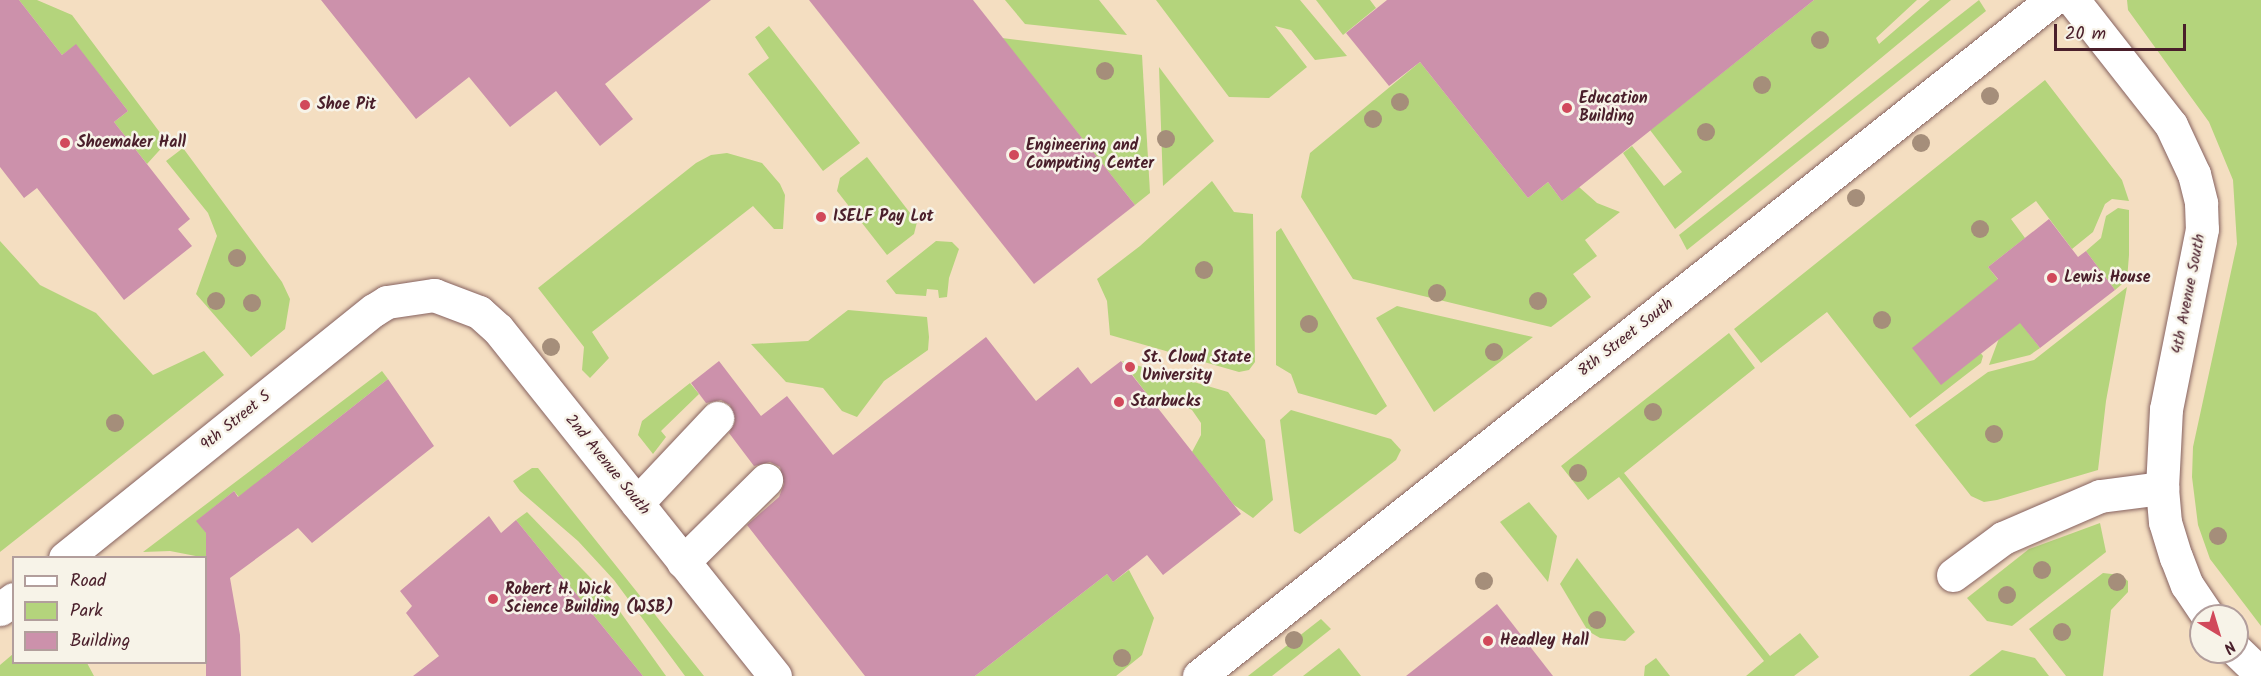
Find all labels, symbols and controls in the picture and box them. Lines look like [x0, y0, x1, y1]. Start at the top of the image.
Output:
scale bar [2057, 12, 2189, 50]
text: 20 m [2065, 20, 2106, 49]
place label: Education Building [1579, 89, 1648, 127]
place label: Shoe Pit [317, 95, 376, 115]
marker: Shoe Pit [298, 98, 312, 112]
marker: Education Building [1560, 101, 1574, 115]
place label: Shoemaker Hall [77, 133, 186, 153]
marker: Shoemaker Hall [58, 136, 72, 150]
place label: Engineering and Computing Center [1026, 136, 1154, 174]
marker: Engineering and Computing Center [1007, 148, 1021, 162]
place label: ISELF Pay Lot [833, 207, 934, 227]
marker: ISELF Pay Lot [814, 210, 828, 224]
street label: 4th Avenue South [2168, 232, 2210, 356]
place label: Lewis House [2064, 268, 2150, 288]
marker: Lewis House [2045, 271, 2059, 285]
street label: 8th Street South [1574, 295, 1678, 381]
place label: St. Cloud State University [1142, 348, 1251, 386]
marker: St. Cloud State University [1123, 360, 1137, 374]
street label: 9th Street S [197, 387, 275, 455]
place label: Starbucks [1131, 392, 1201, 412]
marker: Starbucks [1112, 395, 1126, 409]
street label: 2nd Avenue South [561, 411, 653, 519]
legend [12, 556, 207, 664]
text: Road [70, 567, 106, 596]
place label: Robert H. Wick Science Building (WSB) [505, 580, 673, 618]
marker: Robert H. Wick Science Building (WSB) [486, 592, 500, 606]
text: Park [70, 597, 103, 626]
north arrow [2189, 604, 2249, 664]
text: Building [70, 627, 130, 656]
place label: Headley Hall [1500, 631, 1589, 651]
marker: Headley Hall [1481, 634, 1495, 648]
text: N [2217, 634, 2241, 660]

